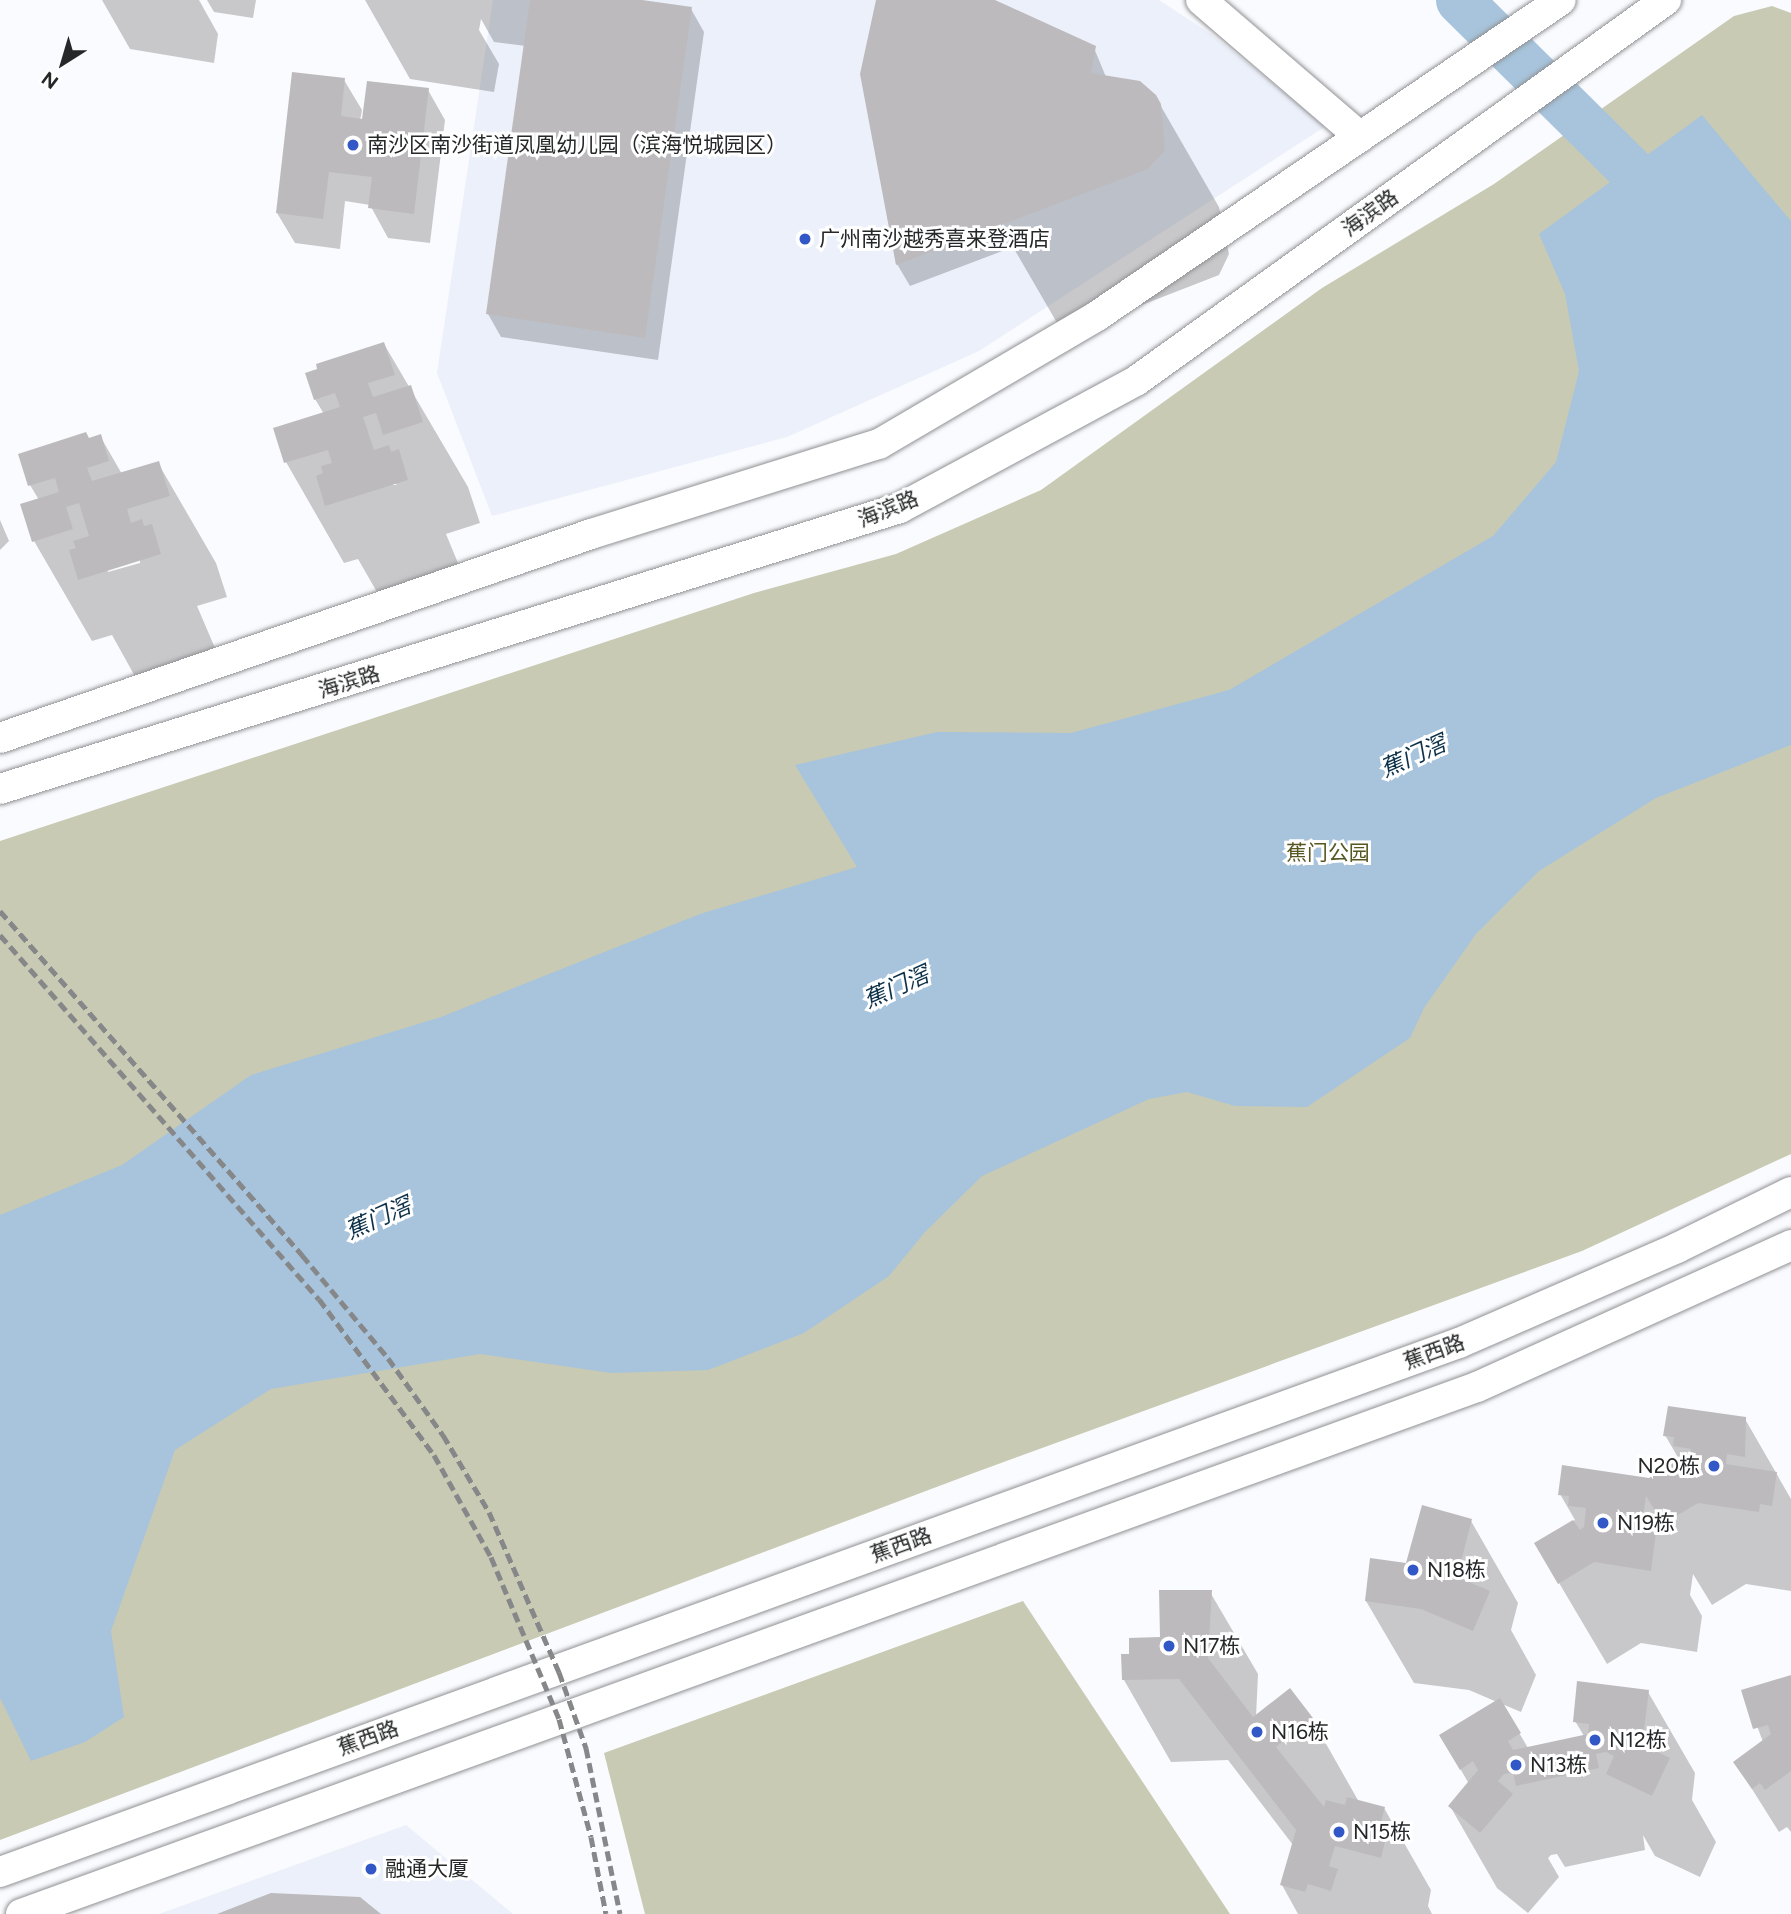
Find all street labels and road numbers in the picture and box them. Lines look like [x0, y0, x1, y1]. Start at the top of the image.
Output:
street label: 海滨路 [1337, 184, 1403, 242]
street label: 海滨路 [854, 486, 922, 532]
street label: 海滨路 [315, 661, 383, 703]
street label: 蕉西路 [1400, 1329, 1468, 1375]
street label: 蕉西路 [867, 1522, 935, 1568]
street label: 蕉西路 [334, 1715, 402, 1761]

